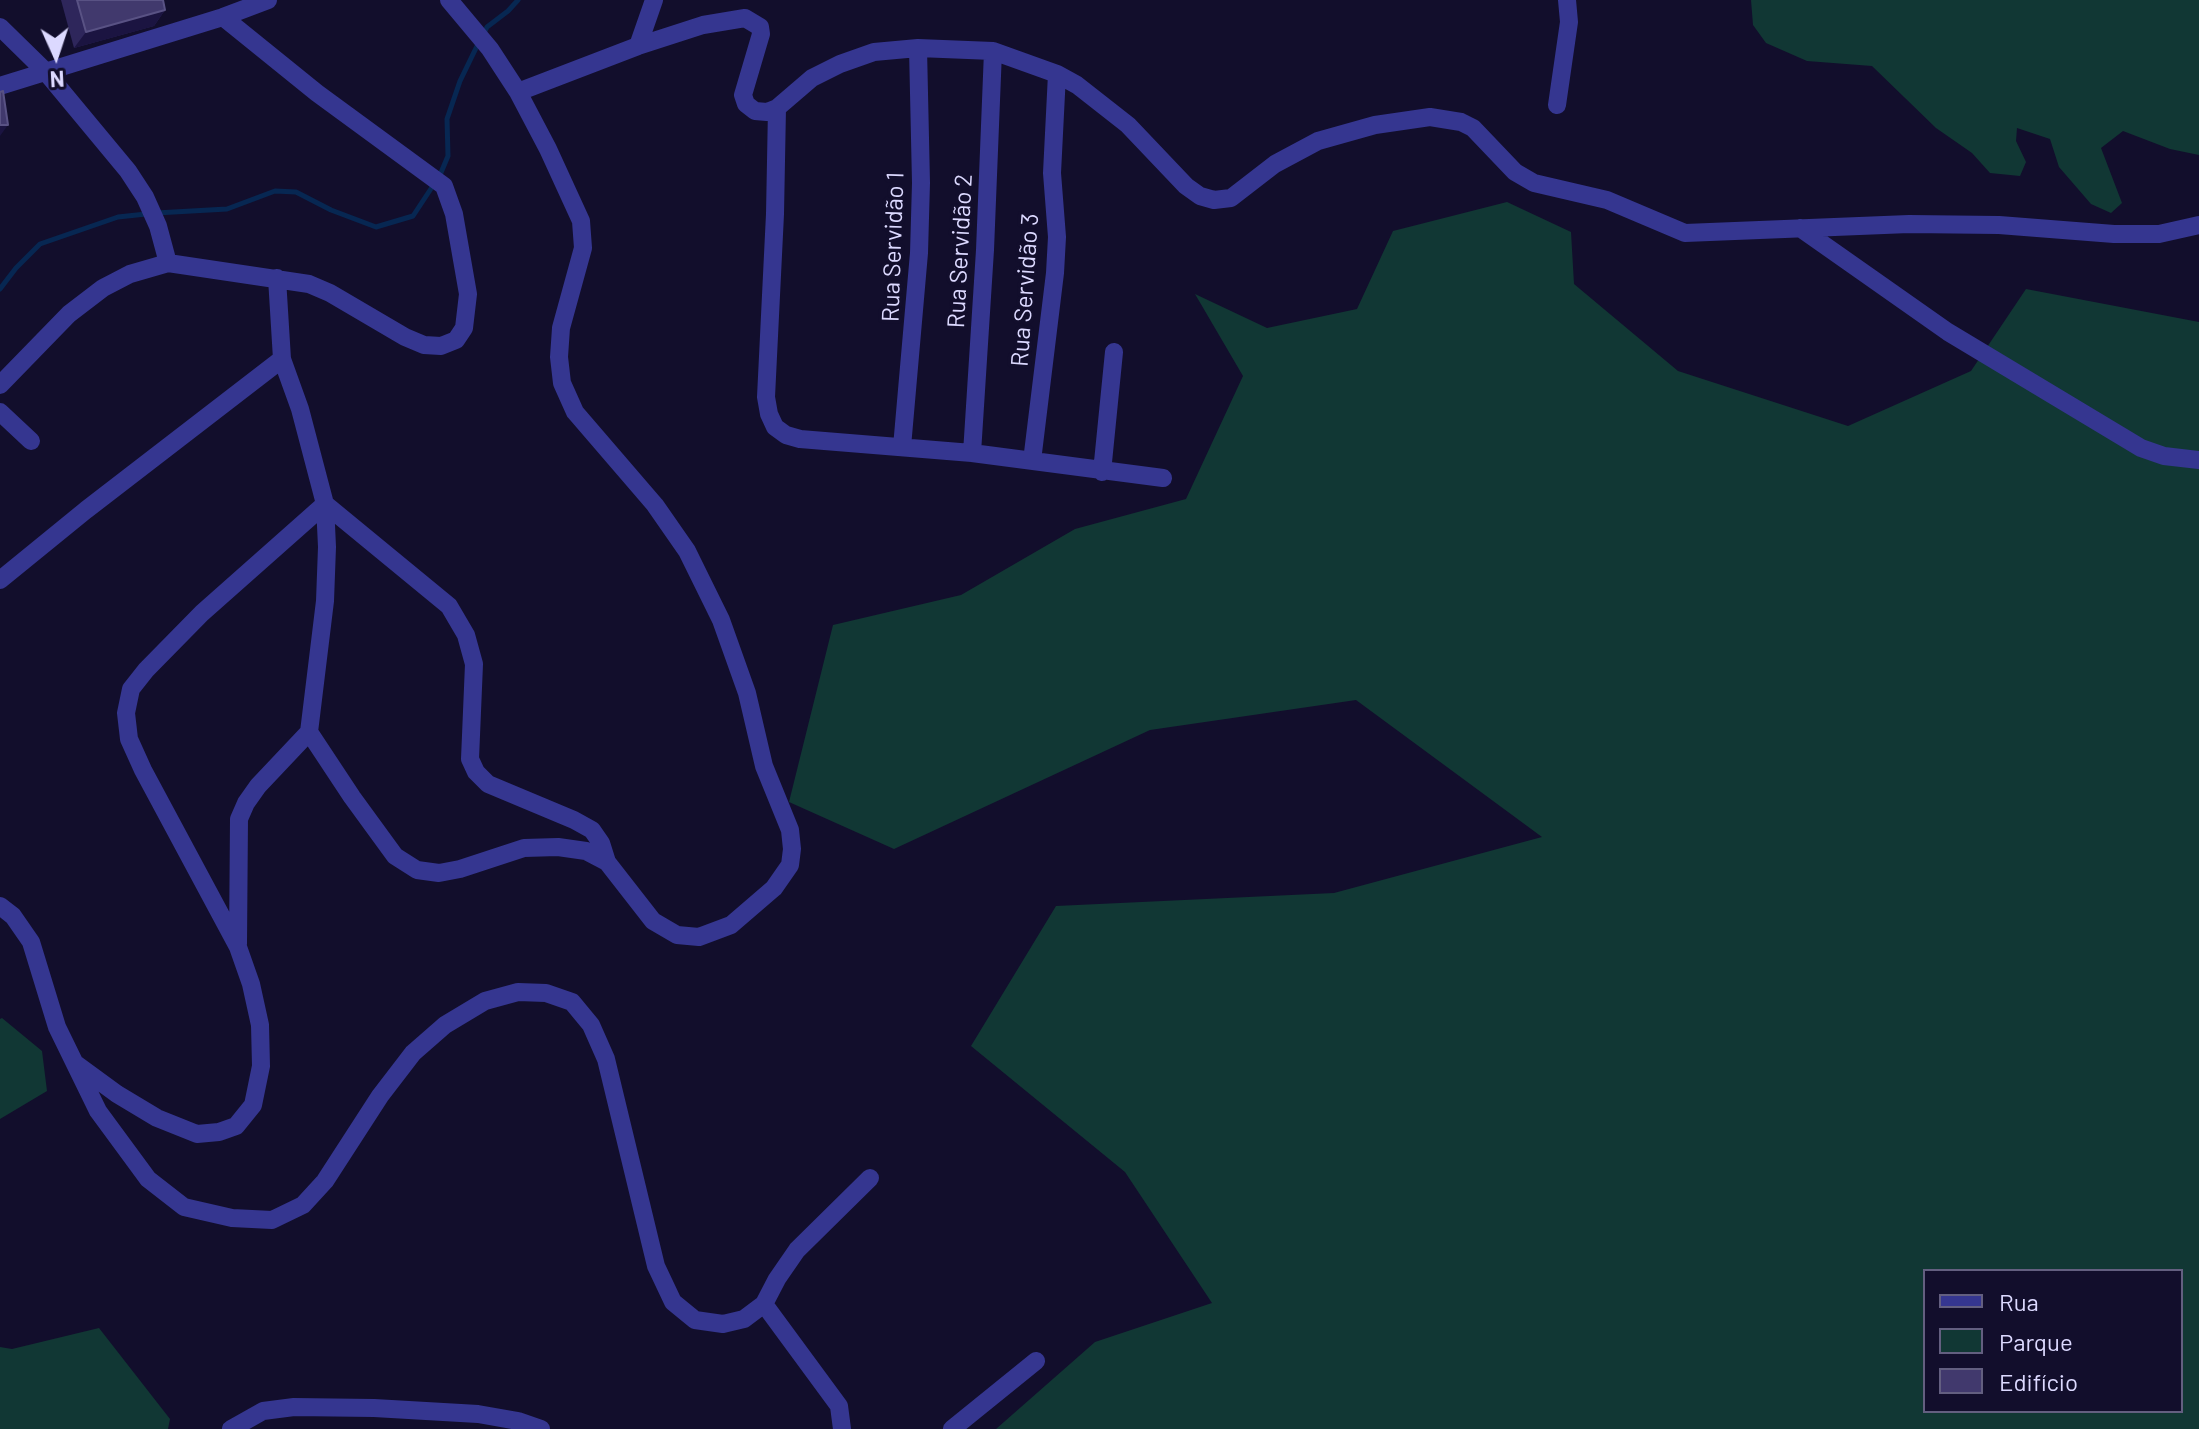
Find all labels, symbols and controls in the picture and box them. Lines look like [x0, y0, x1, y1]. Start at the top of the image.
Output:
north arrow [16, 16, 96, 96]
text: N [49, 67, 65, 93]
street label: Rua Servidão 1 [876, 172, 910, 322]
street label: Rua Servidão 2 [942, 173, 978, 329]
street label: Rua Servidão 3 [1005, 212, 1045, 368]
legend [1923, 1269, 2183, 1413]
text: Rua [1999, 1287, 2039, 1316]
text: Parque [1999, 1327, 2073, 1356]
text: Edifício [1999, 1367, 2078, 1396]

